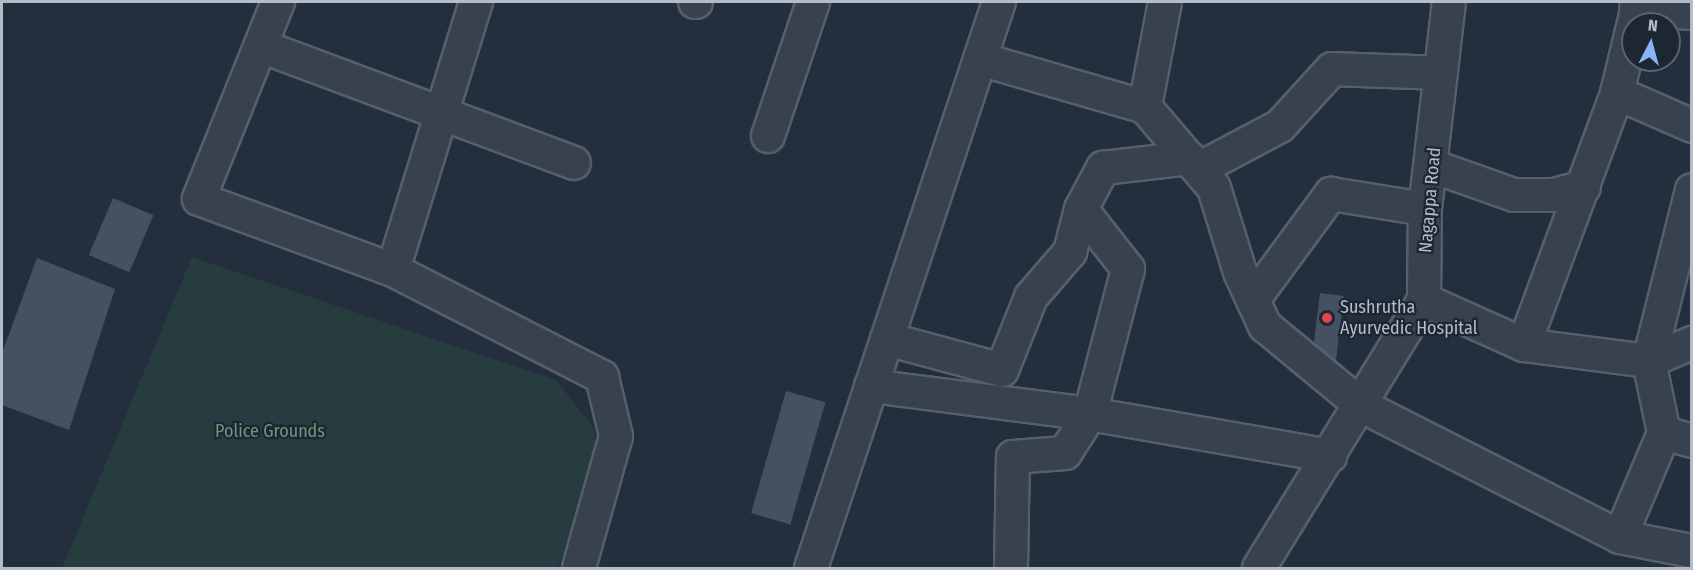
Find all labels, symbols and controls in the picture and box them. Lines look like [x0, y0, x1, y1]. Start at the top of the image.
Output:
north arrow [1621, 12, 1681, 72]
text: N [1647, 16, 1658, 36]
street label: Nagappa Road [1415, 146, 1445, 254]
place label: Sushrutha Ayurvedic Hospital [1340, 297, 1477, 340]
marker: Sushrutha Ayurvedic Hospital [1318, 309, 1336, 327]
park label: Police Grounds [215, 420, 325, 442]

